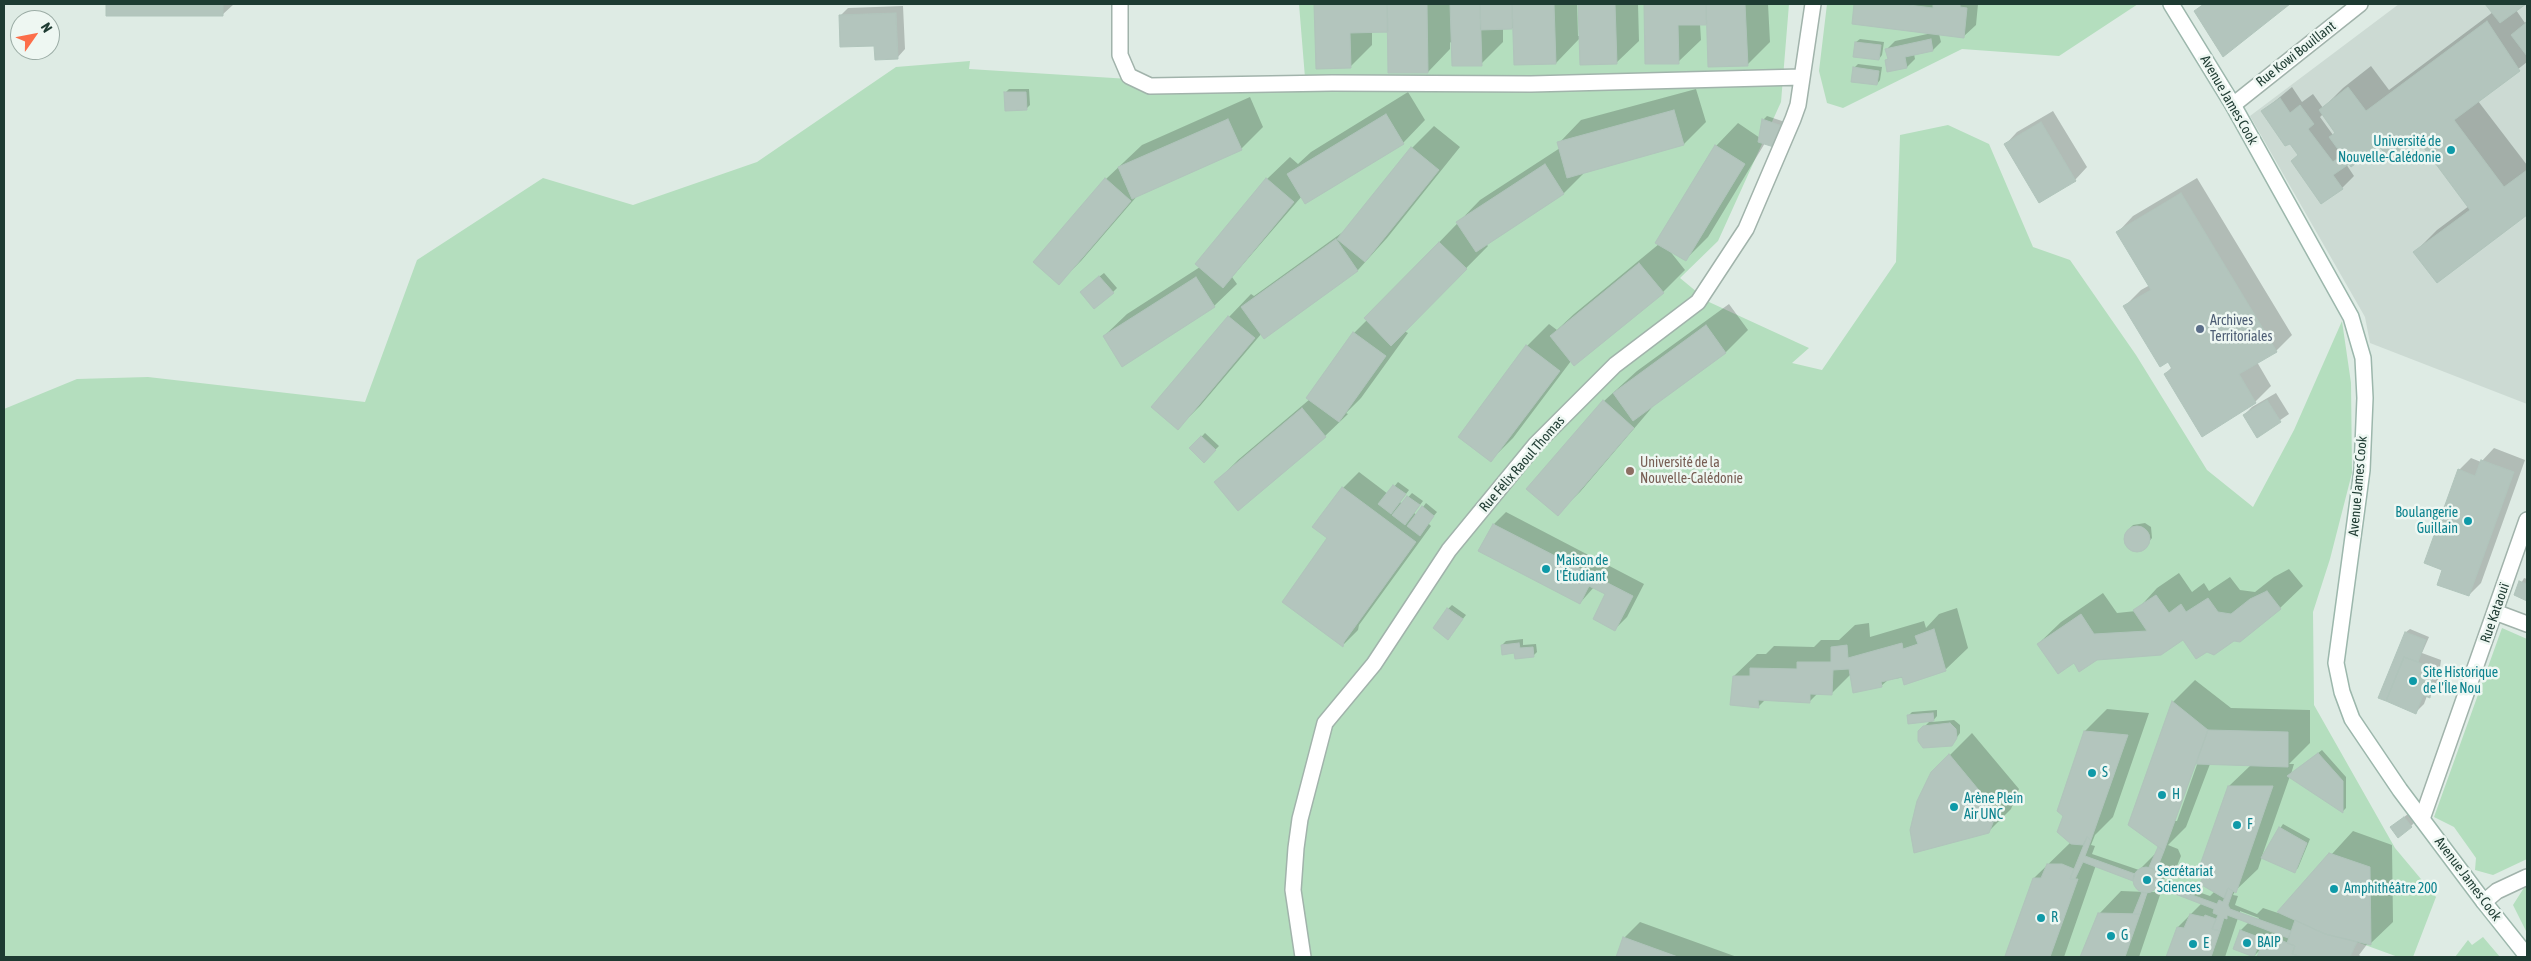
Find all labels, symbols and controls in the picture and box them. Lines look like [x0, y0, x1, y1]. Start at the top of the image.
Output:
north arrow [10, 10, 60, 60]
street label: Rue Kowi Bouillant [2253, 18, 2339, 90]
text: N [38, 20, 56, 35]
street label: Avenue James Cook [2197, 52, 2261, 148]
place label: Université de Nouvelle-Calédonie [2338, 134, 2441, 166]
marker: Université de Nouvelle-Calédonie [2445, 144, 2457, 156]
place label: Archives Territoriales [2210, 313, 2272, 346]
marker: Archives Territoriales [2194, 323, 2206, 335]
street label: Rue Félix Raoul Thomas [1476, 413, 1568, 515]
street label: Avenue James Cook [2345, 435, 2371, 537]
place label: Université de la Nouvelle-Calédonie [1640, 455, 1743, 488]
marker: Université de la Nouvelle-Calédonie [1624, 465, 1636, 477]
place label: Boulangerie Guillain [2395, 505, 2458, 538]
marker: Boulangerie Guillain [2462, 515, 2474, 527]
place label: Maison de l'Étudiant [1556, 553, 1608, 586]
marker: Maison de l'Étudiant [1540, 563, 1552, 575]
street label: Rue Kataouï [2477, 581, 2513, 645]
place label: Site Historique de l'Île Nou [2423, 665, 2498, 698]
marker: Site Historique de l'Île Nou [2407, 675, 2419, 687]
place label: S [2102, 765, 2108, 781]
marker: S [2086, 767, 2098, 779]
place label: H [2172, 787, 2180, 803]
marker: H [2156, 789, 2168, 801]
place label: Arène Plein Air UNC [1964, 791, 2023, 824]
marker: Arène Plein Air UNC [1948, 801, 1960, 813]
place label: F [2247, 817, 2253, 833]
marker: F [2231, 819, 2243, 831]
street label: Avenue James Cook [2431, 834, 2505, 924]
place label: Secrétariat Sciences [2157, 864, 2213, 896]
marker: Secrétariat Sciences [2141, 874, 2153, 886]
place label: Amphithéâtre 200 [2344, 881, 2437, 897]
marker: Amphithéâtre 200 [2328, 883, 2340, 895]
place label: R [2051, 910, 2058, 926]
marker: R [2035, 912, 2047, 924]
place label: G [2121, 928, 2128, 944]
marker: G [2105, 930, 2117, 942]
place label: BAIP [2257, 935, 2281, 951]
place label: E [2203, 936, 2209, 952]
marker: BAIP [2241, 937, 2253, 949]
marker: E [2187, 938, 2199, 950]

